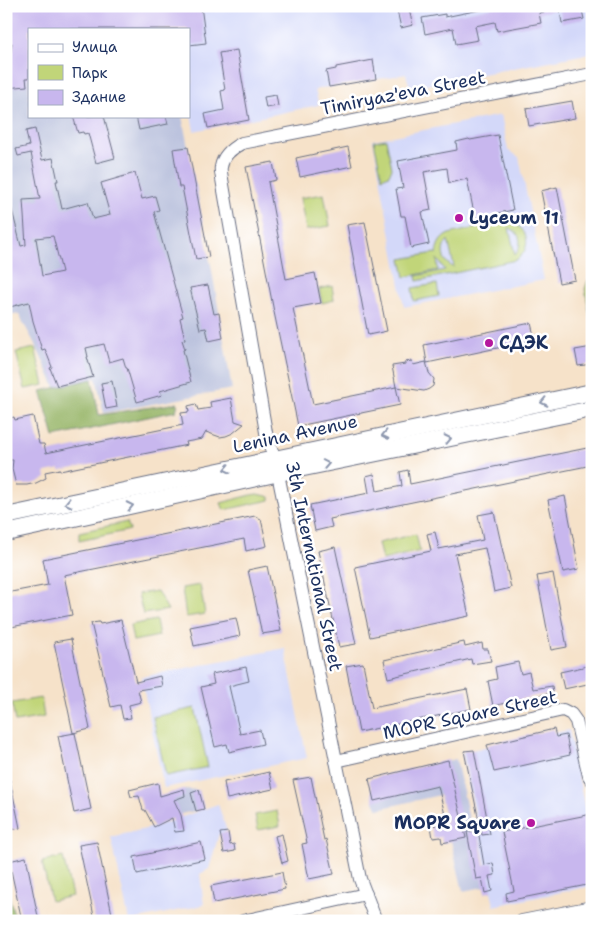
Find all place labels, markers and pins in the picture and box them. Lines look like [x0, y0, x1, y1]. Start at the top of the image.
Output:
place label: Lyceum 11 [469, 206, 559, 230]
marker: Lyceum 11 [453, 212, 465, 224]
place label: СДЭК [499, 331, 549, 355]
marker: СДЭК [483, 337, 495, 349]
place label: MOPR Square [394, 811, 521, 835]
marker: MOPR Square [525, 817, 537, 829]

